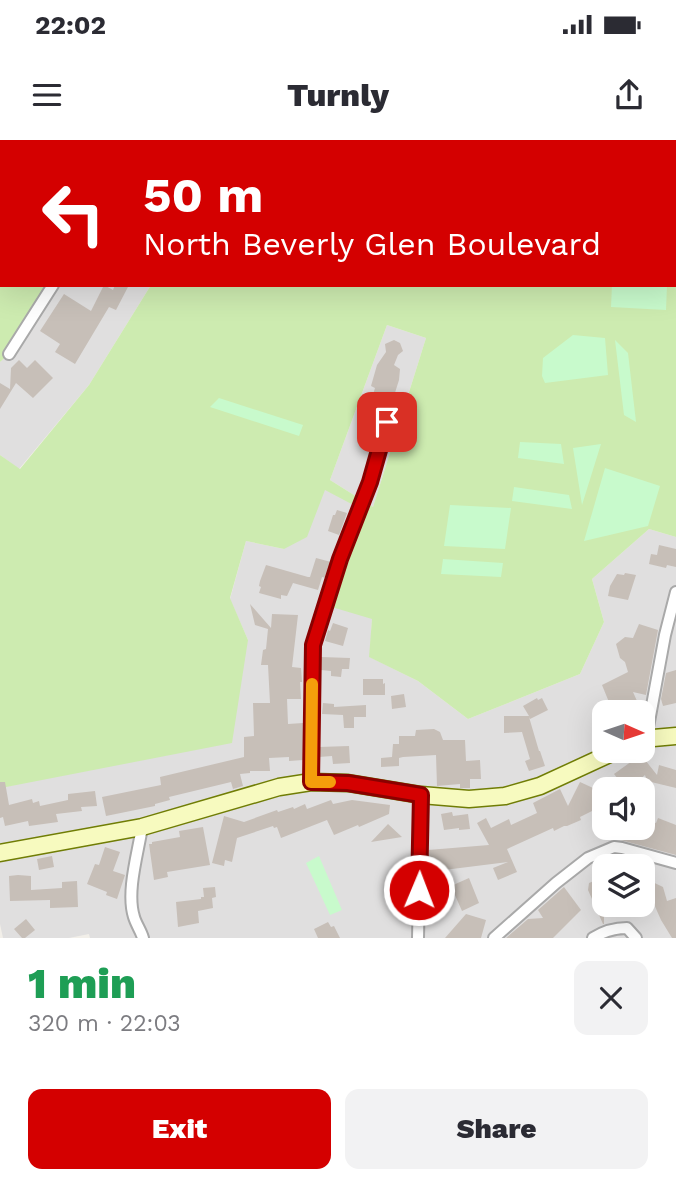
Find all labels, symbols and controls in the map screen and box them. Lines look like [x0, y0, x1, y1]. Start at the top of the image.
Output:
text: 22:02 [35, 10, 106, 40]
icon: menu [28, 76, 66, 114]
text: Turnly [287, 76, 389, 114]
icon: share [610, 76, 648, 114]
text: 50 m [143, 166, 263, 224]
icon: left [28, 168, 119, 259]
text: North Beverly Glen Boulevard [143, 225, 601, 263]
pin [357, 392, 417, 452]
icon: arrive [368, 403, 406, 441]
north arrow [592, 700, 654, 763]
map controls [592, 700, 655, 917]
button: sound [592, 777, 655, 840]
position arrow [382, 853, 456, 927]
button: layers [592, 854, 655, 917]
text: 1 min [28, 959, 136, 1008]
button: close [574, 961, 648, 1035]
text: 320 m · 22:03 [28, 1010, 181, 1037]
button: Exit [28, 1089, 331, 1169]
button: Share [345, 1089, 648, 1169]

